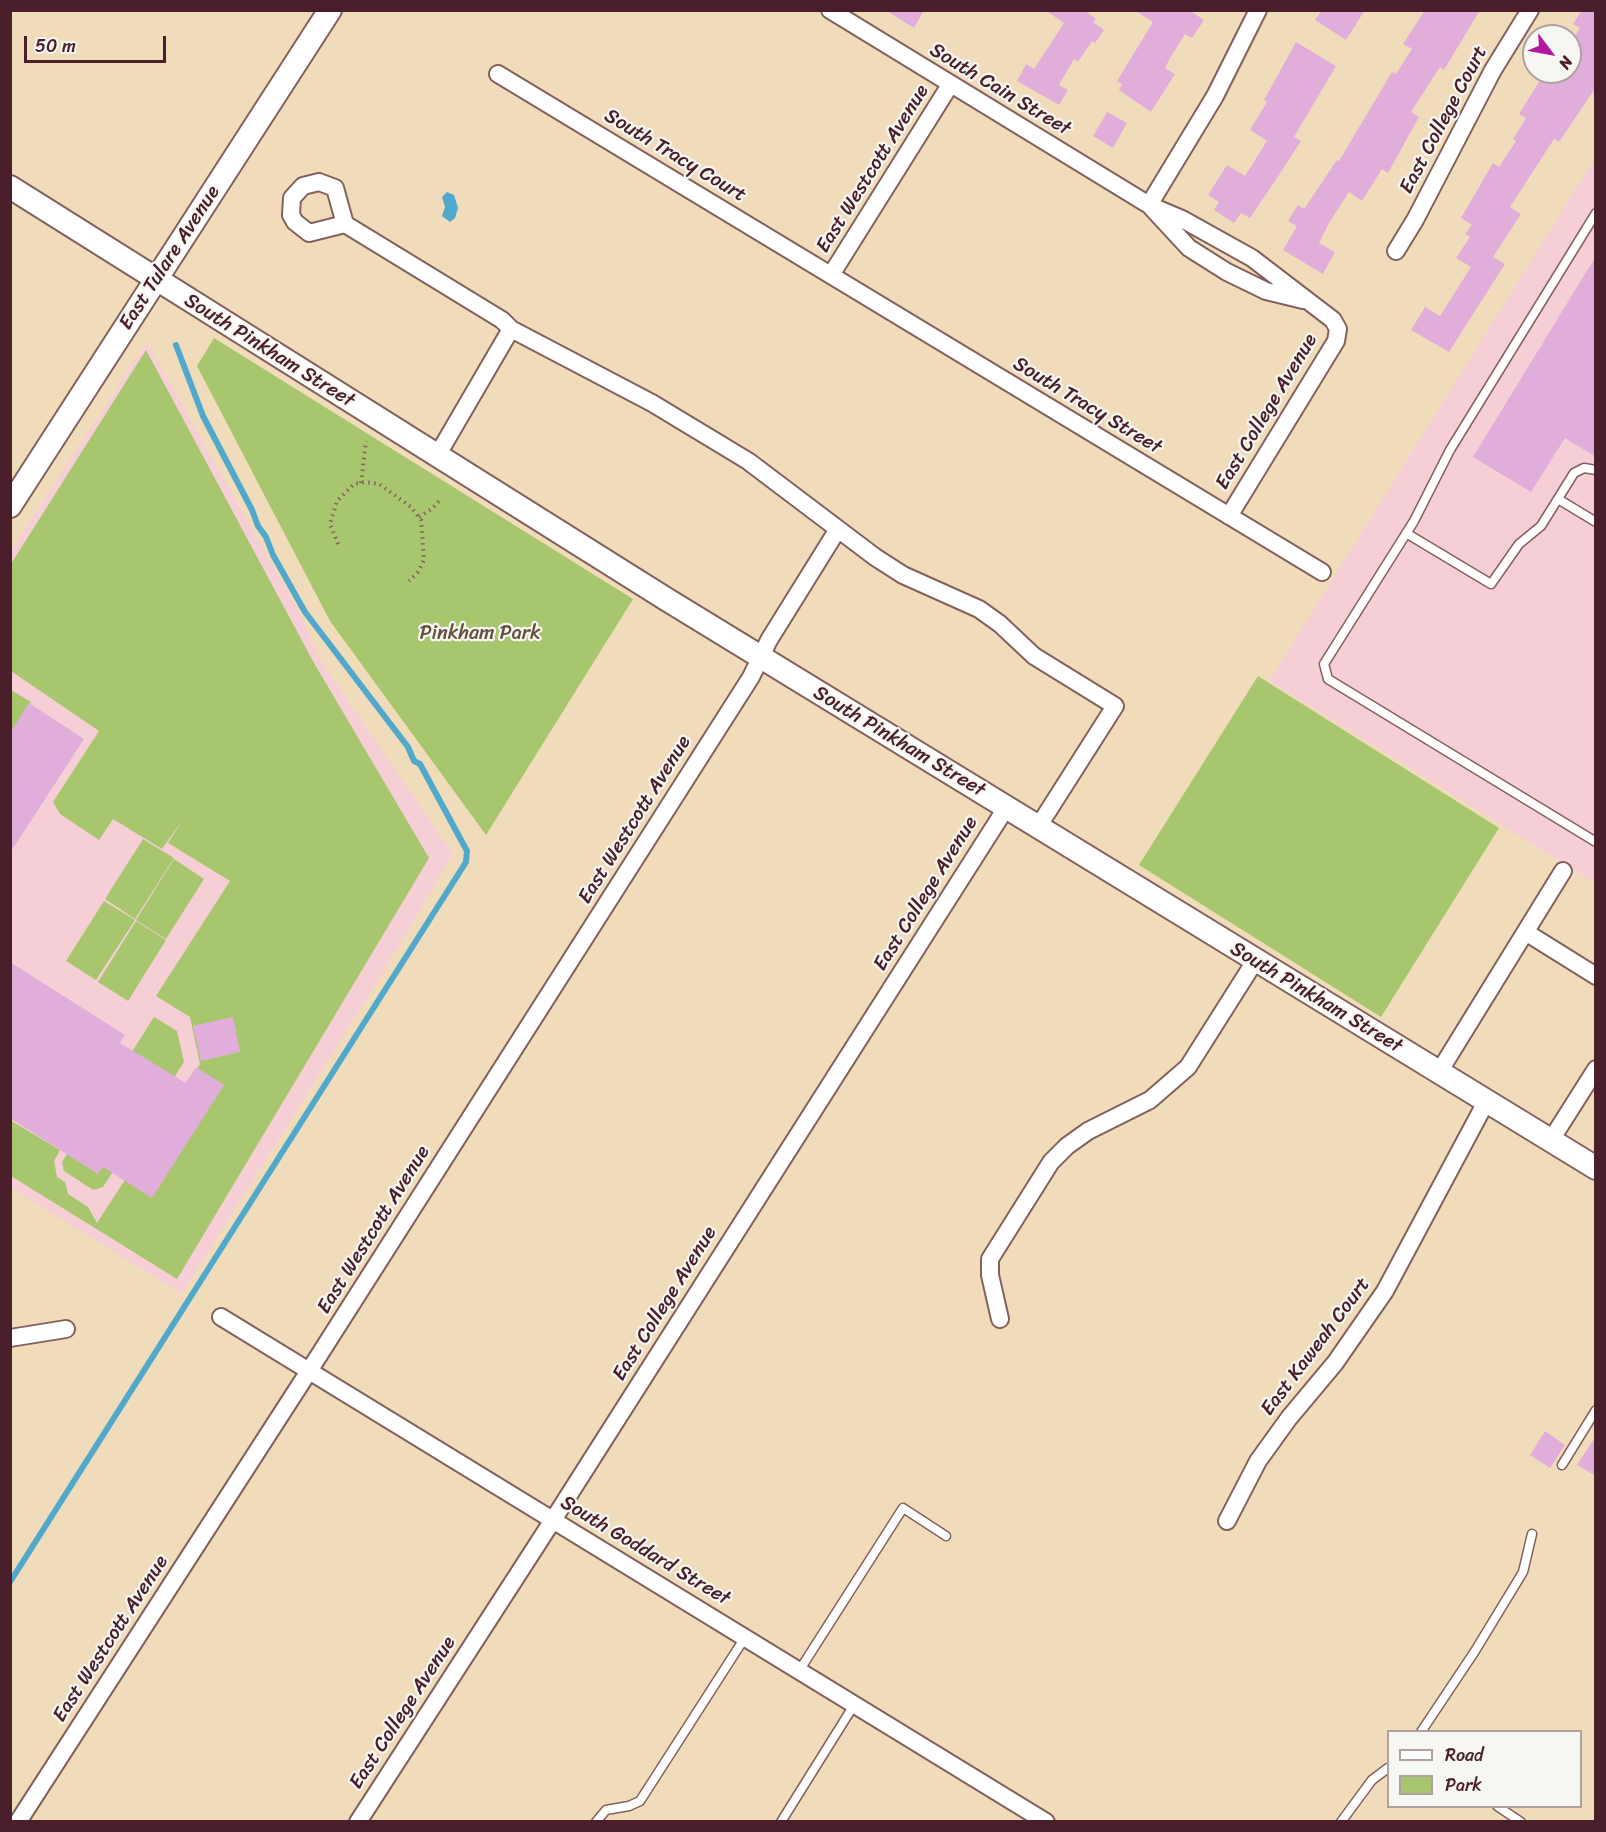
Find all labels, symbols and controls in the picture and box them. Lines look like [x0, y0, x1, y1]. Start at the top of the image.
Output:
scale bar [27, 24, 170, 62]
north arrow [1522, 24, 1582, 84]
text: 50 m [35, 30, 76, 62]
street label: South Cain Street [925, 39, 1075, 141]
street label: East College Court [1395, 42, 1493, 198]
text: N [1551, 50, 1581, 75]
street label: East Westcott Avenue [812, 81, 934, 257]
street label: South Tracy Court [600, 104, 750, 208]
street label: East Tulare Avenue [114, 181, 226, 335]
street label: South Pinkham Street [179, 289, 359, 413]
street label: East College Avenue [1211, 330, 1323, 494]
street label: South Tracy Street [1008, 352, 1166, 460]
park label: Pinkham Park [419, 622, 541, 646]
street label: South Pinkham Street [809, 681, 989, 803]
street label: East Westcott Avenue [574, 732, 696, 908]
street label: East College Avenue [869, 812, 983, 976]
street label: South Pinkham Street [1226, 937, 1406, 1059]
street label: East Westcott Avenue [313, 1142, 435, 1318]
street label: East College Avenue [608, 1222, 722, 1386]
street label: East Kaweah Court [1256, 1273, 1376, 1421]
street label: South Goddard Street [556, 1491, 734, 1611]
street label: East Westcott Avenue [48, 1551, 174, 1727]
street label: East College Avenue [345, 1632, 461, 1794]
legend [1387, 1730, 1582, 1808]
text: Road [1445, 1739, 1484, 1771]
text: Park [1445, 1769, 1482, 1801]

